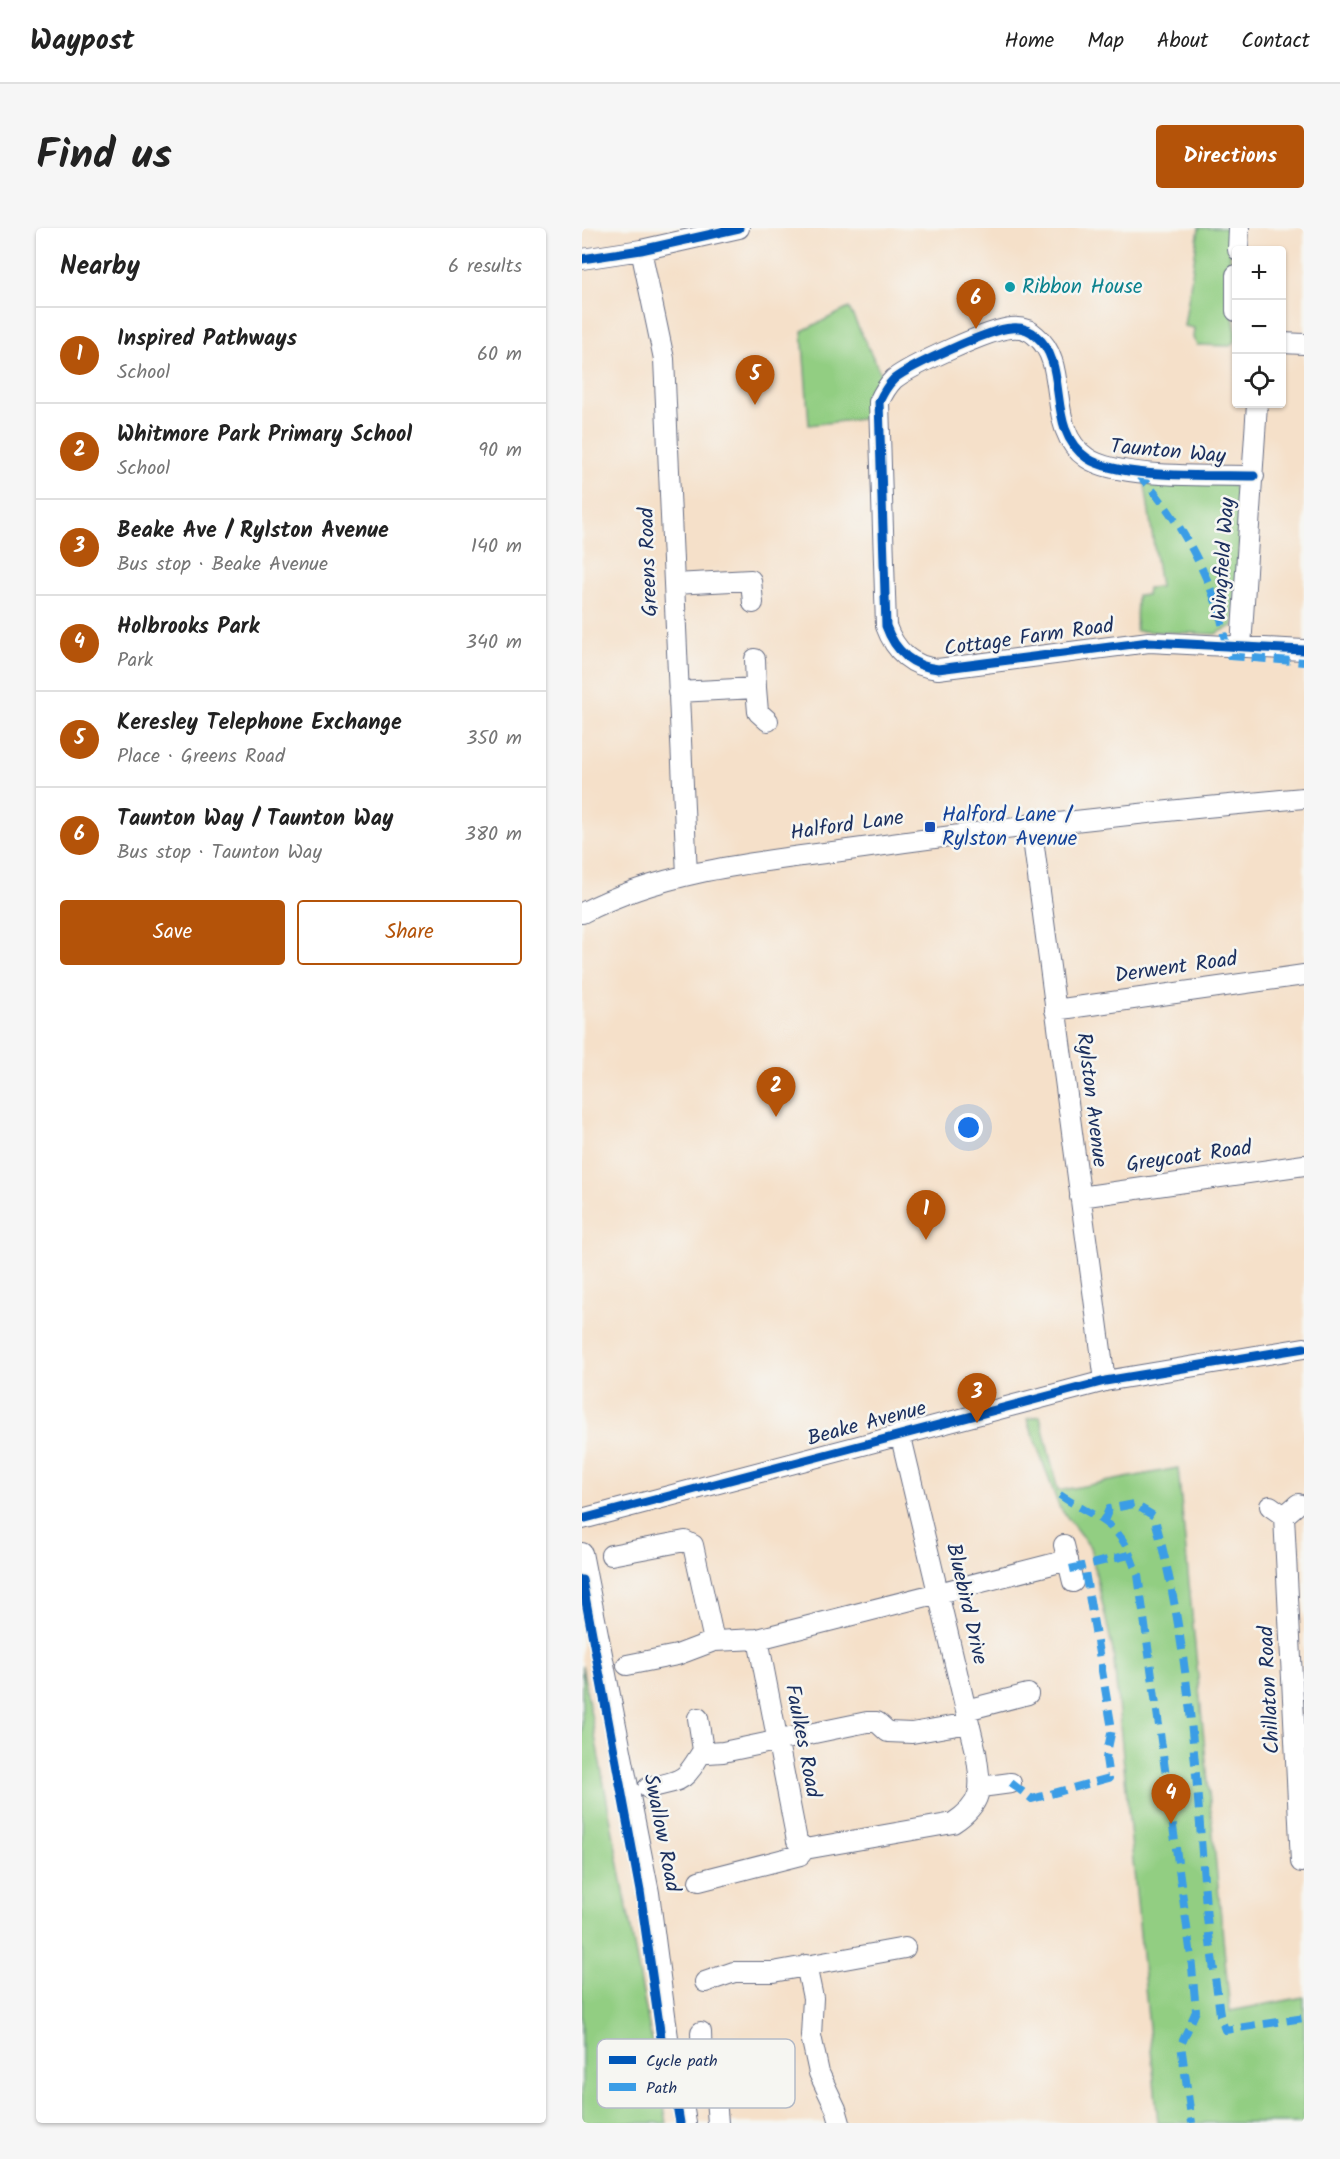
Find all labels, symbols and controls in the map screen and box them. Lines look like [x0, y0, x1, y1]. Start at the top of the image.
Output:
text: Waypost [30, 19, 134, 64]
text: Home [1005, 25, 1054, 58]
text: Map [1087, 25, 1124, 58]
text: About [1157, 25, 1208, 58]
text: Contact [1241, 25, 1310, 58]
text: Find us [36, 123, 172, 190]
button: Directions [1156, 125, 1304, 188]
text: Nearby [60, 246, 140, 288]
map controls [1232, 246, 1286, 408]
button: + [1232, 246, 1286, 300]
text: 6 results [448, 251, 522, 283]
place label: Ribbon House [1022, 271, 1143, 304]
pin: 6 [956, 279, 996, 329]
marker: Ribbon House [1003, 280, 1017, 294]
button: − [1232, 300, 1286, 354]
text: Inspired Pathways [117, 322, 297, 357]
text: 1 [76, 339, 83, 371]
text: 60 m [477, 339, 522, 371]
button: locate [1232, 354, 1286, 408]
pin: 5 [736, 356, 774, 405]
text: School [117, 357, 170, 389]
text: Whitmore Park Primary School [117, 418, 412, 453]
street label: Taunton Way [1109, 431, 1227, 473]
text: 2 [74, 435, 85, 467]
text: 90 m [478, 435, 522, 467]
text: School [117, 453, 170, 485]
street label: Wingfield Way [1203, 496, 1245, 622]
street label: Greens Road [631, 506, 667, 617]
text: Beake Ave / Rylston Avenue [117, 514, 389, 549]
text: 3 [74, 531, 85, 563]
text: 140 m [471, 531, 522, 563]
text: Bus stop · Beake Avenue [117, 549, 328, 581]
text: Holbrooks Park [117, 610, 259, 645]
street label: Cottage Farm Road [942, 610, 1117, 666]
text: 4 [74, 627, 85, 659]
text: 340 m [466, 627, 522, 659]
text: Park [117, 645, 153, 677]
text: Keresley Telephone Exchange [117, 706, 402, 741]
text: 5 [74, 723, 85, 755]
text: 350 m [466, 723, 522, 755]
text: Place · Greens Road [117, 741, 285, 773]
place label: Halford Lane / Rylston Avenue [942, 799, 1078, 856]
text: Taunton Way / Taunton Way [117, 802, 393, 837]
street label: Halford Lane [788, 802, 906, 850]
text: 6 [74, 819, 85, 851]
text: 380 m [465, 819, 522, 851]
marker: Halford Lane / Rylston Avenue [923, 820, 937, 834]
text: Bus stop · Taunton Way [117, 837, 322, 869]
button: Save [60, 900, 285, 965]
button: Share [297, 900, 522, 965]
street label: Derwent Road [1113, 943, 1240, 993]
street label: Rylston Avenue [1066, 1031, 1116, 1170]
pin: 2 [756, 1068, 796, 1117]
your location [954, 1113, 983, 1142]
street label: Greycoat Road [1124, 1132, 1254, 1182]
pin: 1 [906, 1190, 946, 1240]
pin: 3 [958, 1374, 996, 1423]
street label: Beake Avenue [804, 1392, 931, 1456]
street label: Bluebird Drive [936, 1540, 996, 1669]
street label: Chillaton Road [1250, 1625, 1290, 1755]
street label: Faulkes Road [775, 1681, 829, 1801]
street label: Swallow Road [633, 1771, 689, 1895]
pin: 4 [1152, 1774, 1190, 1824]
legend [597, 2039, 795, 2108]
text: Cycle path [646, 2049, 718, 2074]
text: Path [646, 2076, 677, 2101]

